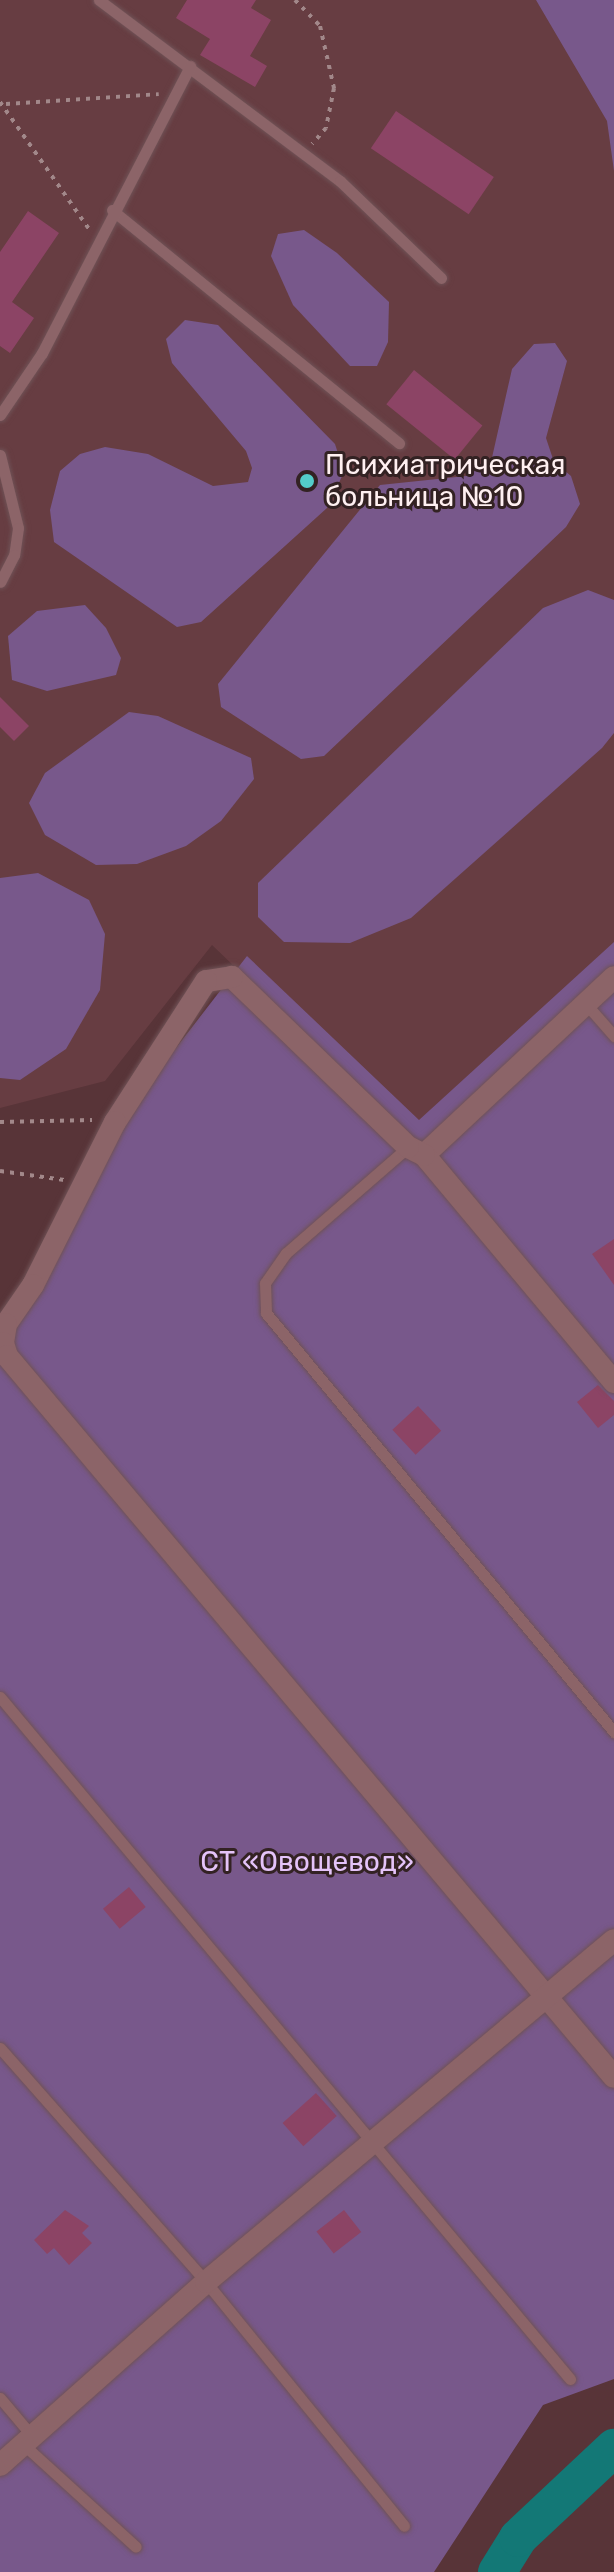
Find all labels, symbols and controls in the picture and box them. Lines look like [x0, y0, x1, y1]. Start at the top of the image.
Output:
place label: Психиатрическая больница №10 [325, 448, 565, 514]
marker: Психиатрическая больница №10 [296, 470, 318, 492]
park label: СТ «Овощевод» [200, 1845, 414, 1879]

